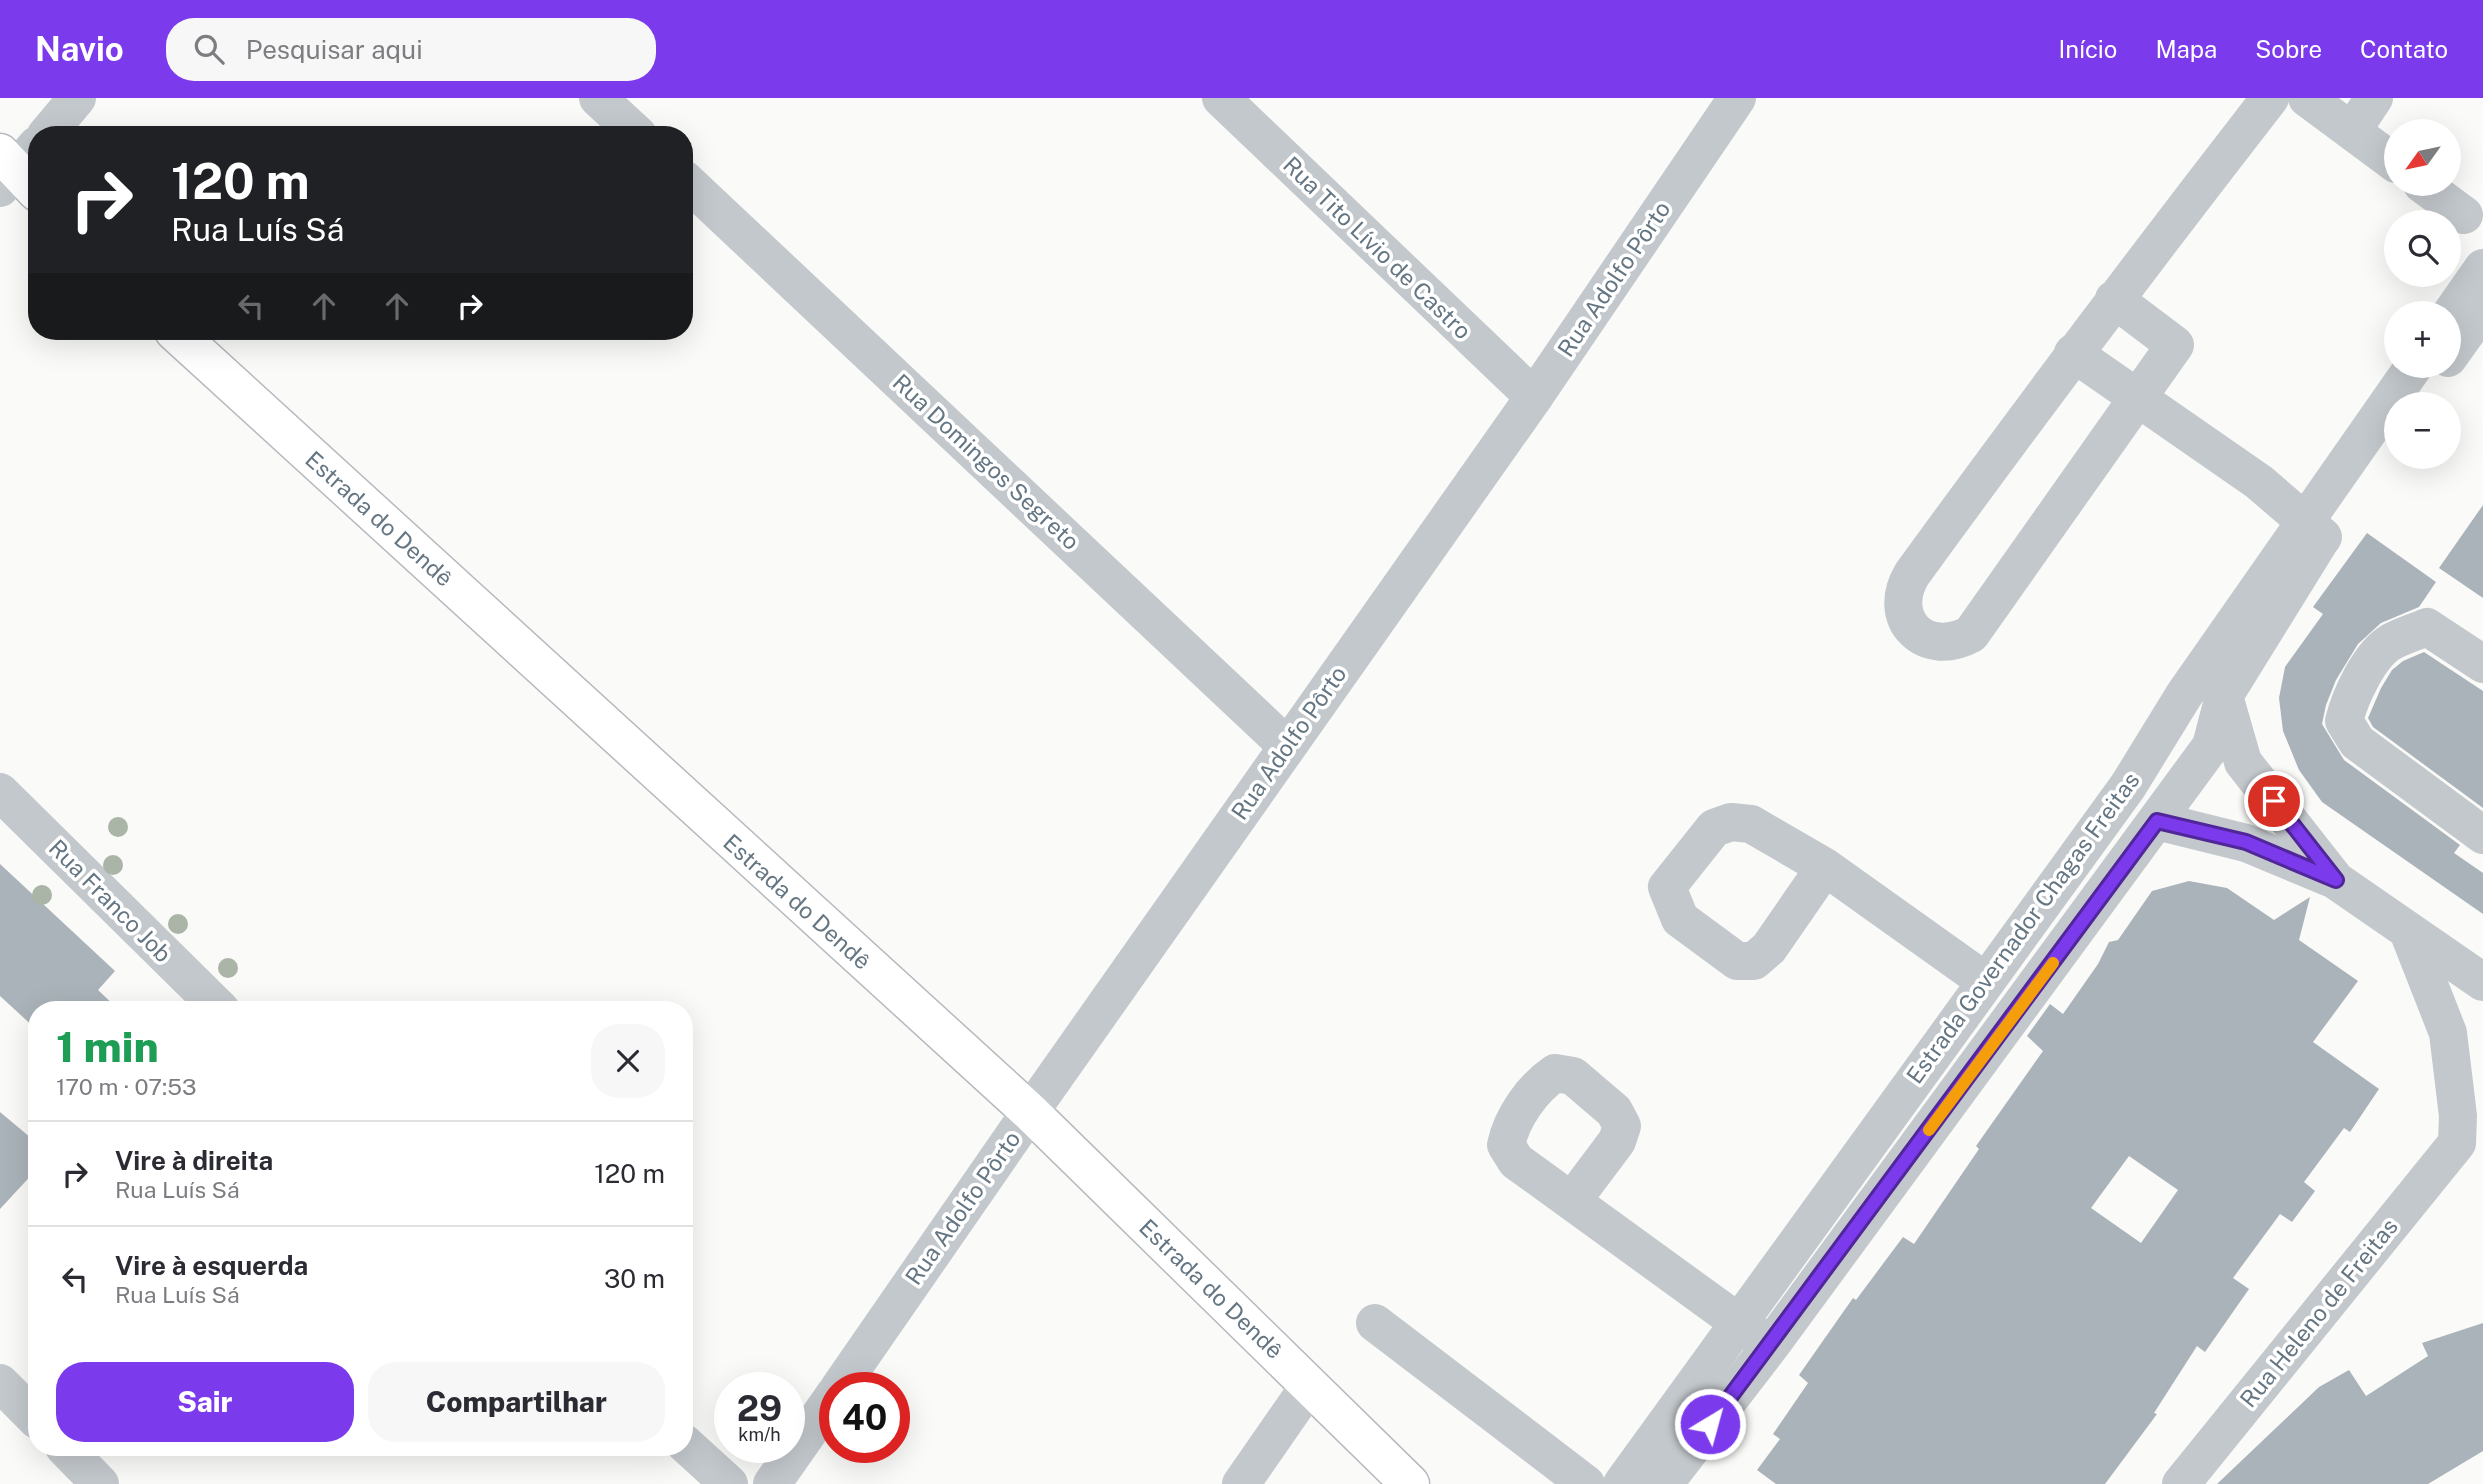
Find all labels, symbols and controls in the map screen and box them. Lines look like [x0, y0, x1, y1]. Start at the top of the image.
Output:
search box [166, 18, 656, 81]
text: Navio [35, 30, 124, 68]
icon: search [190, 30, 228, 68]
text: Pesquisar aqui [246, 34, 423, 65]
text: Início [2059, 35, 2117, 63]
text: Mapa [2155, 35, 2217, 63]
text: Sobre [2255, 35, 2322, 63]
text: Contato [2360, 35, 2448, 63]
north arrow [2384, 119, 2460, 196]
map controls [2384, 119, 2461, 469]
street label: Rua Tito Lívio de Castro [1278, 151, 1477, 344]
text: 120 m [171, 152, 310, 210]
icon: right [56, 154, 147, 245]
street label: Rua Adolfo Pôrto [1552, 196, 1675, 361]
button: search [2384, 210, 2461, 287]
text: Rua Luís Sá [171, 211, 344, 248]
icon: left [232, 287, 270, 325]
icon: ahead [305, 287, 343, 325]
icon: ahead [378, 287, 416, 325]
icon: right [451, 287, 489, 325]
button: + [2384, 301, 2461, 378]
street label: Rua Domingos Segreto [888, 368, 1085, 555]
button: − [2384, 392, 2461, 469]
street label: Estrada do Dendê [300, 446, 458, 592]
street label: Rua Adolfo Pôrto [1226, 661, 1352, 825]
street label: Estrada Governador Chagas Freitas [1901, 767, 2145, 1088]
pin [2244, 771, 2304, 831]
icon: arrive [2255, 782, 2293, 820]
street label: Estrada do Dendê [718, 829, 876, 975]
street label: Rua Franco Job [44, 834, 177, 967]
text: 1 min [56, 1022, 159, 1071]
button: close [591, 1024, 665, 1098]
text: 170 m · 07:53 [56, 1073, 196, 1100]
street label: Rua Adolfo Pôrto [900, 1126, 1026, 1290]
text: Vire à direita [115, 1145, 273, 1176]
icon: right [56, 1155, 94, 1193]
text: 120 m [594, 1158, 665, 1189]
text: Rua Luís Sá [115, 1176, 240, 1203]
street label: Estrada do Dendê [1134, 1213, 1289, 1364]
street label: Rua Heleno de Freitas [2234, 1213, 2403, 1412]
text: Vire à esquerda [115, 1250, 308, 1281]
icon: left [56, 1260, 94, 1298]
text: 30 m [604, 1263, 665, 1294]
text: Rua Luís Sá [115, 1281, 240, 1308]
button: Sair [56, 1362, 354, 1442]
button: Compartilhar [368, 1362, 665, 1442]
speed limit sign: 40 [819, 1372, 910, 1463]
position arrow [1673, 1387, 1747, 1461]
text: 29 [737, 1388, 782, 1429]
text: km/h [738, 1424, 781, 1445]

